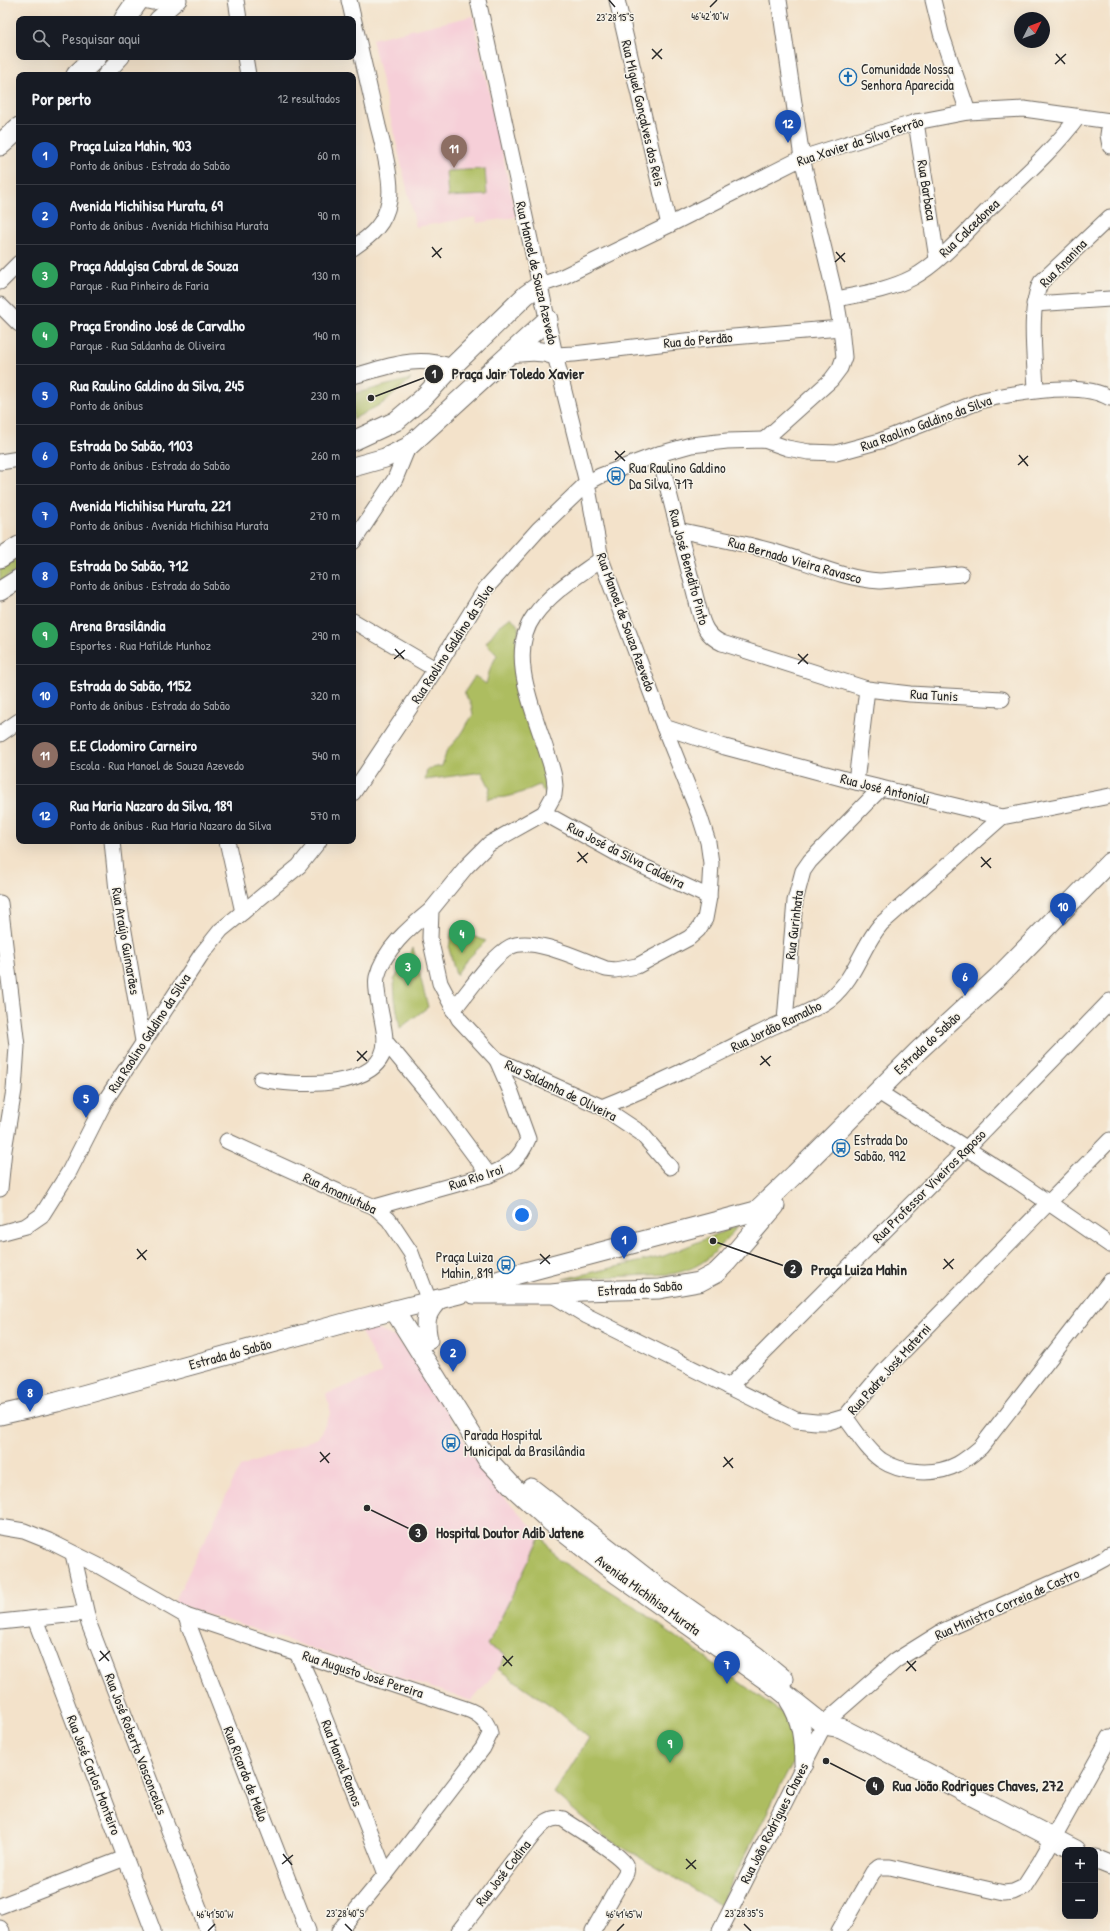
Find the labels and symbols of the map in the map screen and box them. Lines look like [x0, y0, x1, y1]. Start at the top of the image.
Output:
text: 46°42'10"W [691, 10, 730, 23]
text: 23°28'15"S [596, 11, 634, 24]
north arrow [1014, 12, 1050, 48]
street label: Rua Miguel Gonçalves dos Reis [616, 38, 670, 188]
place label: Comunidade Nossa Senhora Aparecida [861, 59, 954, 95]
church icon: Comunidade Nossa Senhora Aparecida [838, 67, 858, 87]
pin: 12 [775, 110, 801, 143]
street label: Rua Xavier da Silva Ferrão [794, 111, 926, 170]
pin: 11 [441, 135, 467, 168]
street label: Rua Barbaca [913, 158, 942, 222]
street label: Rua Calcedonea [934, 194, 1003, 261]
street label: Rua Manoel de Souza Azevedo [512, 199, 563, 347]
street label: Rua Ananina [1035, 234, 1091, 291]
street label: Rua do Perdão [663, 327, 734, 352]
callout: Praça Jair Toledo Xavier [424, 361, 593, 388]
text: Praça Jair Toledo Xavier [452, 363, 584, 384]
text: 1 [432, 365, 437, 382]
street label: Rua Raolino Galdino da Silva [858, 390, 995, 455]
place label: Rua Raulino Galdino Da Silva, 717 [629, 458, 726, 493]
bus stop icon: Rua Raulino Galdino Da Silva, 717 [606, 466, 626, 486]
street label: Rua José Benedito Pinto [665, 507, 714, 627]
street label: Rua Bernado Vieira Ravasco [726, 531, 864, 588]
street label: Rua Manoel de Souza Azevedo [593, 550, 661, 694]
street label: Rua Raolino Galdino da Silva [406, 580, 498, 707]
street label: Rua Tunis [910, 684, 958, 705]
street label: Rua José Antonioli [839, 768, 932, 809]
street label: Rua José da Silva Caldeira [564, 817, 689, 893]
street label: Rua Araújo Guimarães [107, 886, 145, 996]
street label: Rua Gurinhata [780, 889, 807, 961]
pin: 10 [1050, 893, 1076, 926]
pin: 4 [449, 920, 475, 953]
pin: 3 [395, 953, 421, 986]
pin: 6 [952, 963, 978, 996]
street label: Rua Raolino Galdino da Silva [103, 969, 195, 1096]
street label: Rua Jordão Ramalho [727, 995, 825, 1056]
street label: Estrada do Sabão [889, 1007, 964, 1078]
street label: Rua Saldanha de Oliveira [502, 1054, 621, 1125]
pin: 5 [73, 1085, 99, 1118]
street label: Rua Professor Viveiros Raposo [868, 1124, 991, 1247]
place label: Estrada Do Sabão, 992 [854, 1130, 908, 1165]
bus stop icon: Estrada Do Sabão, 992 [831, 1138, 851, 1158]
street label: Rua Rio Iroi [446, 1159, 506, 1194]
street label: Rua Amaniutuba [300, 1167, 381, 1218]
your location [512, 1205, 532, 1225]
pin: 1 [611, 1226, 637, 1259]
place label: Praça Luiza Mahin, 819 [436, 1247, 494, 1282]
bus stop icon: Praça Luiza Mahin, 819 [496, 1255, 516, 1275]
callout: Praça Luiza Mahin [783, 1256, 915, 1283]
text: Praça Luiza Mahin [811, 1259, 907, 1280]
text: 2 [790, 1260, 796, 1277]
street label: Estrada do Sabão [597, 1275, 683, 1300]
street label: Rua Padre José Materni [843, 1319, 935, 1418]
street label: Estrada do Sabão [187, 1333, 274, 1374]
pin: 2 [440, 1339, 466, 1372]
pin: 8 [17, 1379, 43, 1412]
place label: Parada Hospital Municipal da Brasilândia [464, 1425, 585, 1461]
bus stop icon: Parada Hospital Municipal da Brasilândia [441, 1433, 461, 1453]
callout: Hospital Doutor Adib Jatene [408, 1519, 592, 1546]
text: Hospital Doutor Adib Jatene [436, 1522, 584, 1544]
text: 3 [415, 1524, 421, 1541]
street label: Avenida Michihisa Murata [592, 1550, 705, 1640]
street label: Rua Ministro Correia de Castro [932, 1563, 1082, 1644]
street label: Rua Augusto José Pereira [300, 1645, 427, 1703]
pin: 7 [714, 1651, 740, 1684]
street label: Rua José Roberto Vasconcelos [101, 1670, 172, 1817]
street label: Rua José Carlos Monteiro [63, 1712, 126, 1838]
street label: Rua Manoel Ramos [317, 1717, 368, 1809]
street label: Rua Ricardo de Mello [220, 1723, 273, 1825]
pin: 9 [657, 1730, 683, 1763]
street label: Rua João Rodrigues Chaves [735, 1759, 813, 1887]
callout: Rua João Rodrigues Chaves, 272 [865, 1773, 1071, 1800]
text: Rua João Rodrigues Chaves, 272 [893, 1775, 1064, 1797]
text: 4 [873, 1777, 878, 1794]
street label: Rua José Codina [471, 1835, 535, 1910]
text: 23°28'40"S [326, 1907, 364, 1920]
text: 23°28'35"S [725, 1907, 764, 1920]
text: 46°41'50"W [197, 1908, 234, 1921]
text: 46°41'45"W [606, 1908, 643, 1921]

